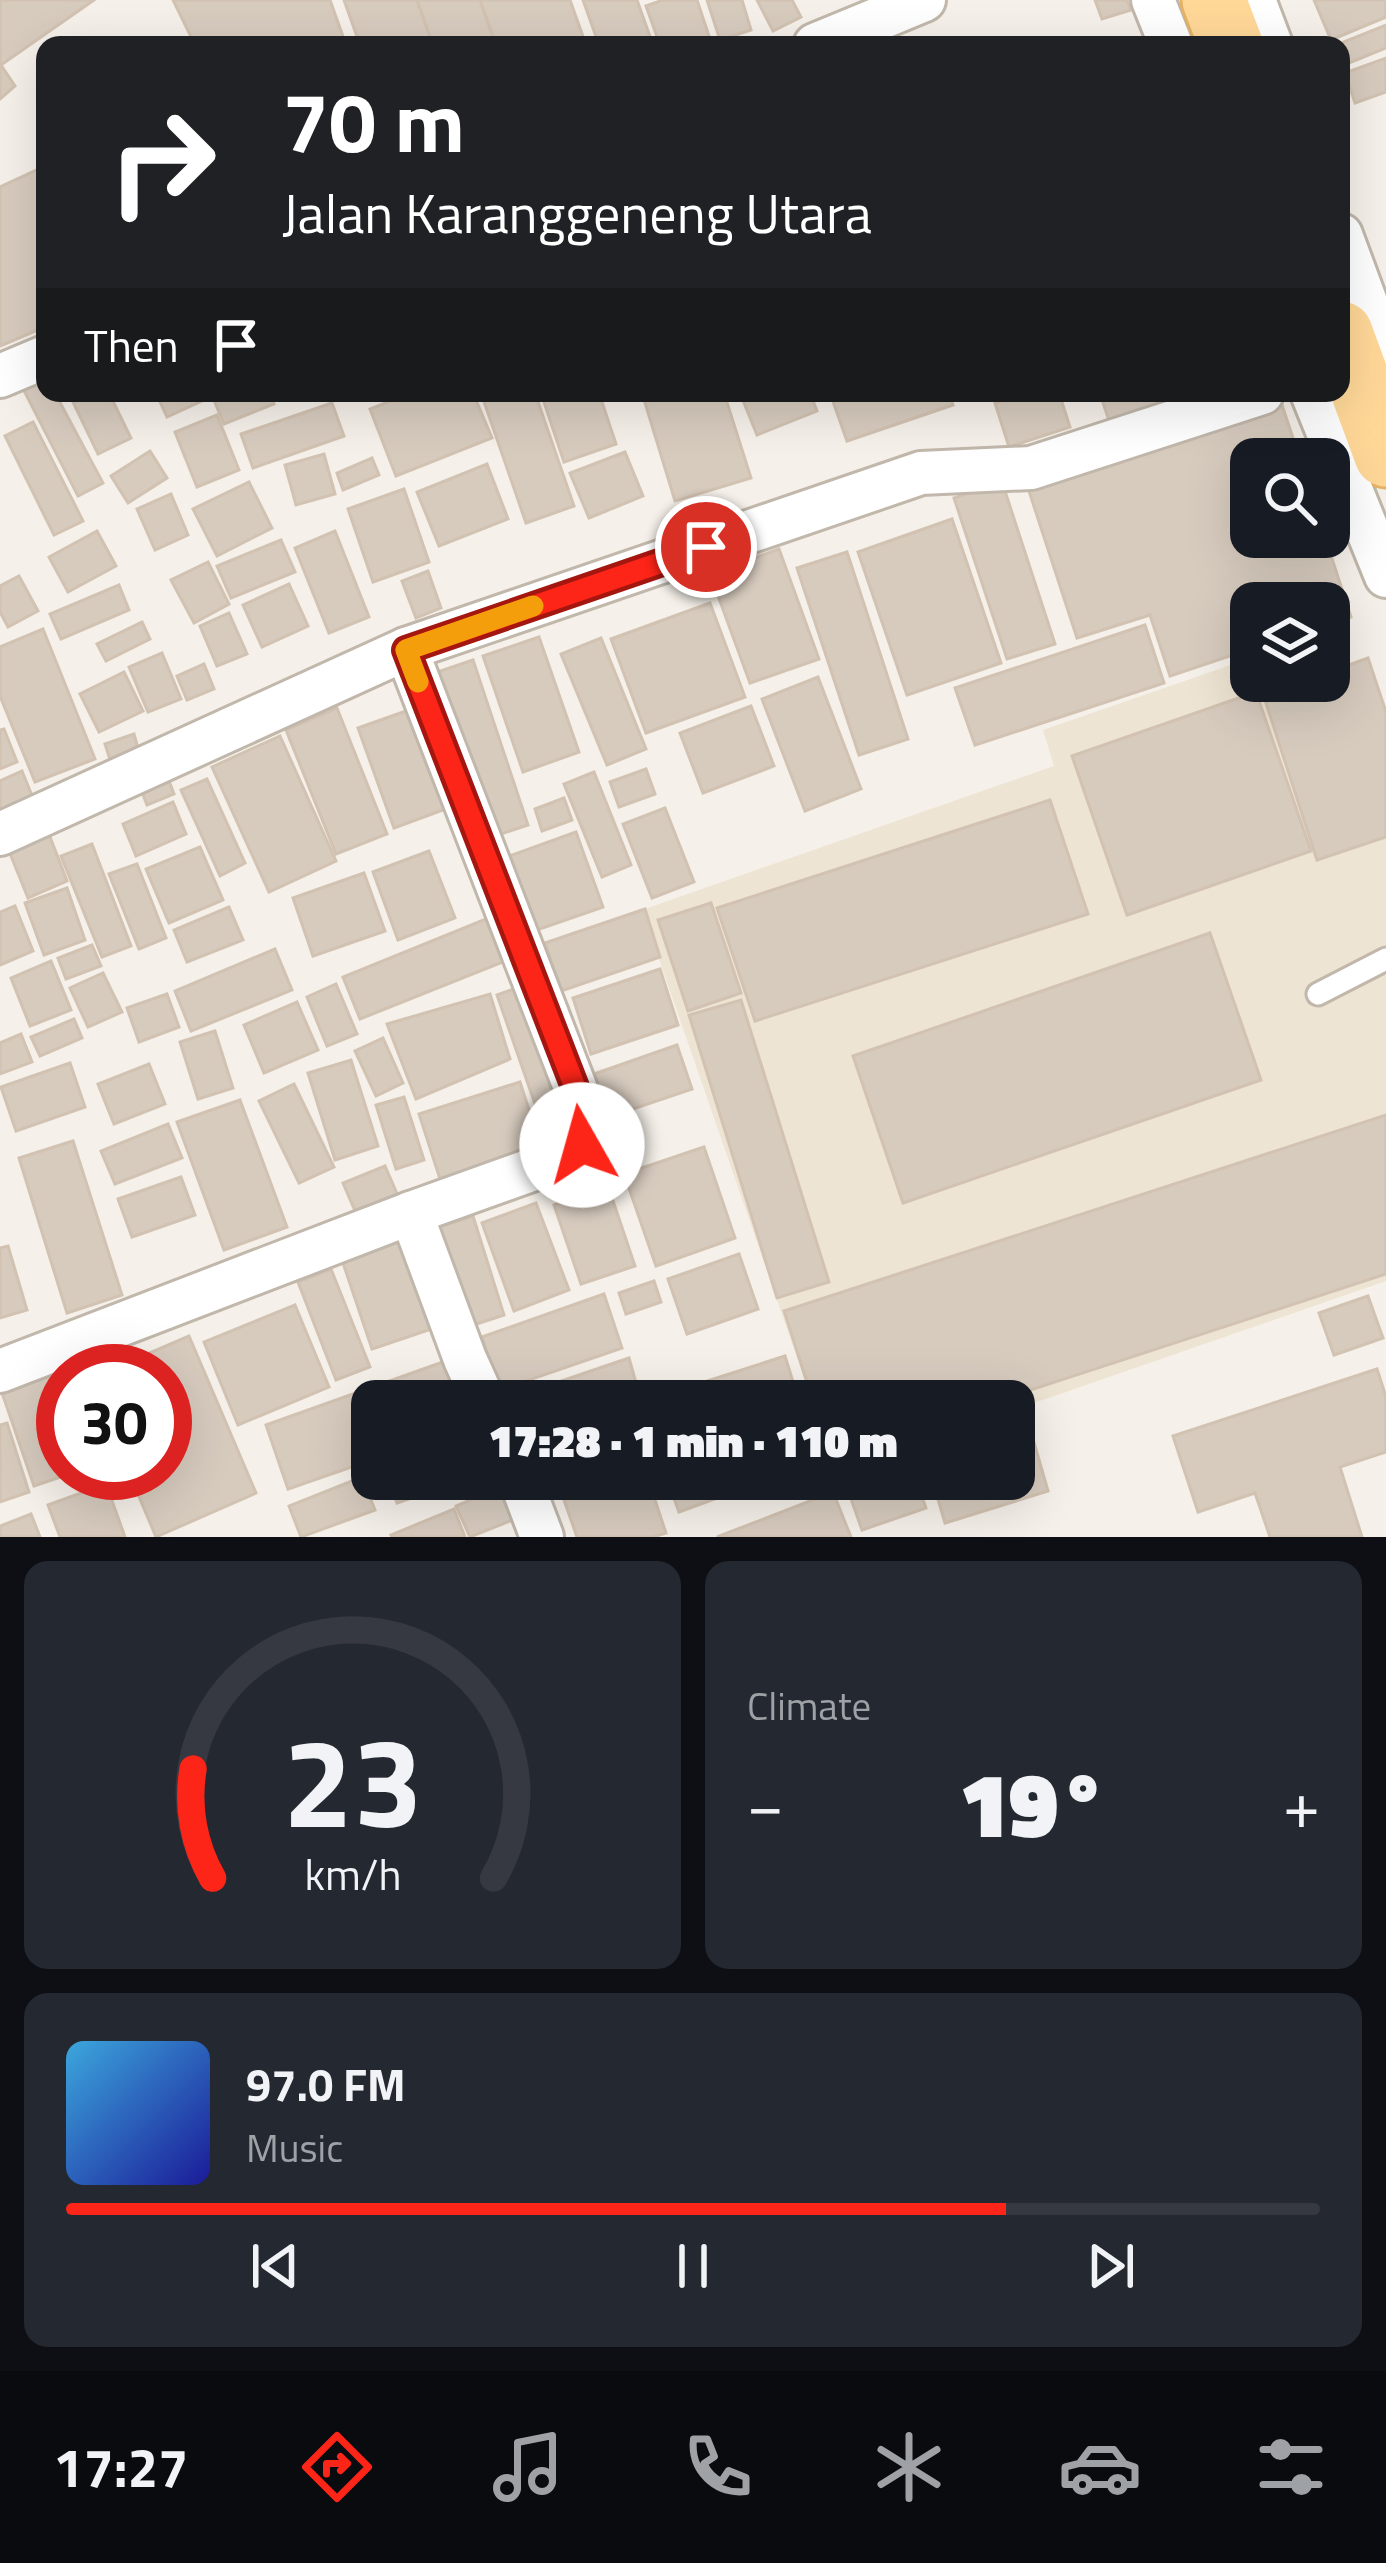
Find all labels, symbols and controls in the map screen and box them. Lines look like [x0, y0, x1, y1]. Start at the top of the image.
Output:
text: 70 m [282, 57, 465, 185]
icon: right [84, 84, 240, 240]
text: Jalan Karanggeneng Utara [282, 172, 872, 254]
text: Then [84, 311, 179, 379]
icon: arrive [203, 312, 269, 378]
map controls [1230, 438, 1350, 702]
button: search [1230, 438, 1350, 558]
pin [655, 496, 757, 598]
icon: arrive [673, 514, 739, 580]
button: layers [1230, 582, 1350, 702]
position arrow [519, 1082, 645, 1208]
speed limit sign: 30 [36, 1344, 192, 1500]
text: 17:28 · 1 min · 110 m [489, 1406, 897, 1474]
text: Climate [747, 1676, 871, 1735]
text: 23 [283, 1686, 422, 1875]
text: 19° [959, 1735, 1108, 1872]
text: − [747, 1753, 784, 1854]
text: + [1283, 1753, 1320, 1854]
text: km/h [304, 1841, 401, 1907]
text: 97.0 FM [246, 2050, 406, 2118]
text: Music [246, 2118, 343, 2177]
icon: previous [242, 2233, 308, 2299]
icon: pause [660, 2233, 726, 2299]
icon: next [1078, 2233, 1144, 2299]
icon: directions [295, 2425, 379, 2509]
icon: music [486, 2425, 570, 2509]
icon: phone [676, 2425, 760, 2509]
icon: climate [867, 2425, 951, 2509]
icon: car [1058, 2425, 1142, 2509]
icon: filters [1249, 2425, 1333, 2509]
text: 17:27 [53, 2426, 188, 2508]

